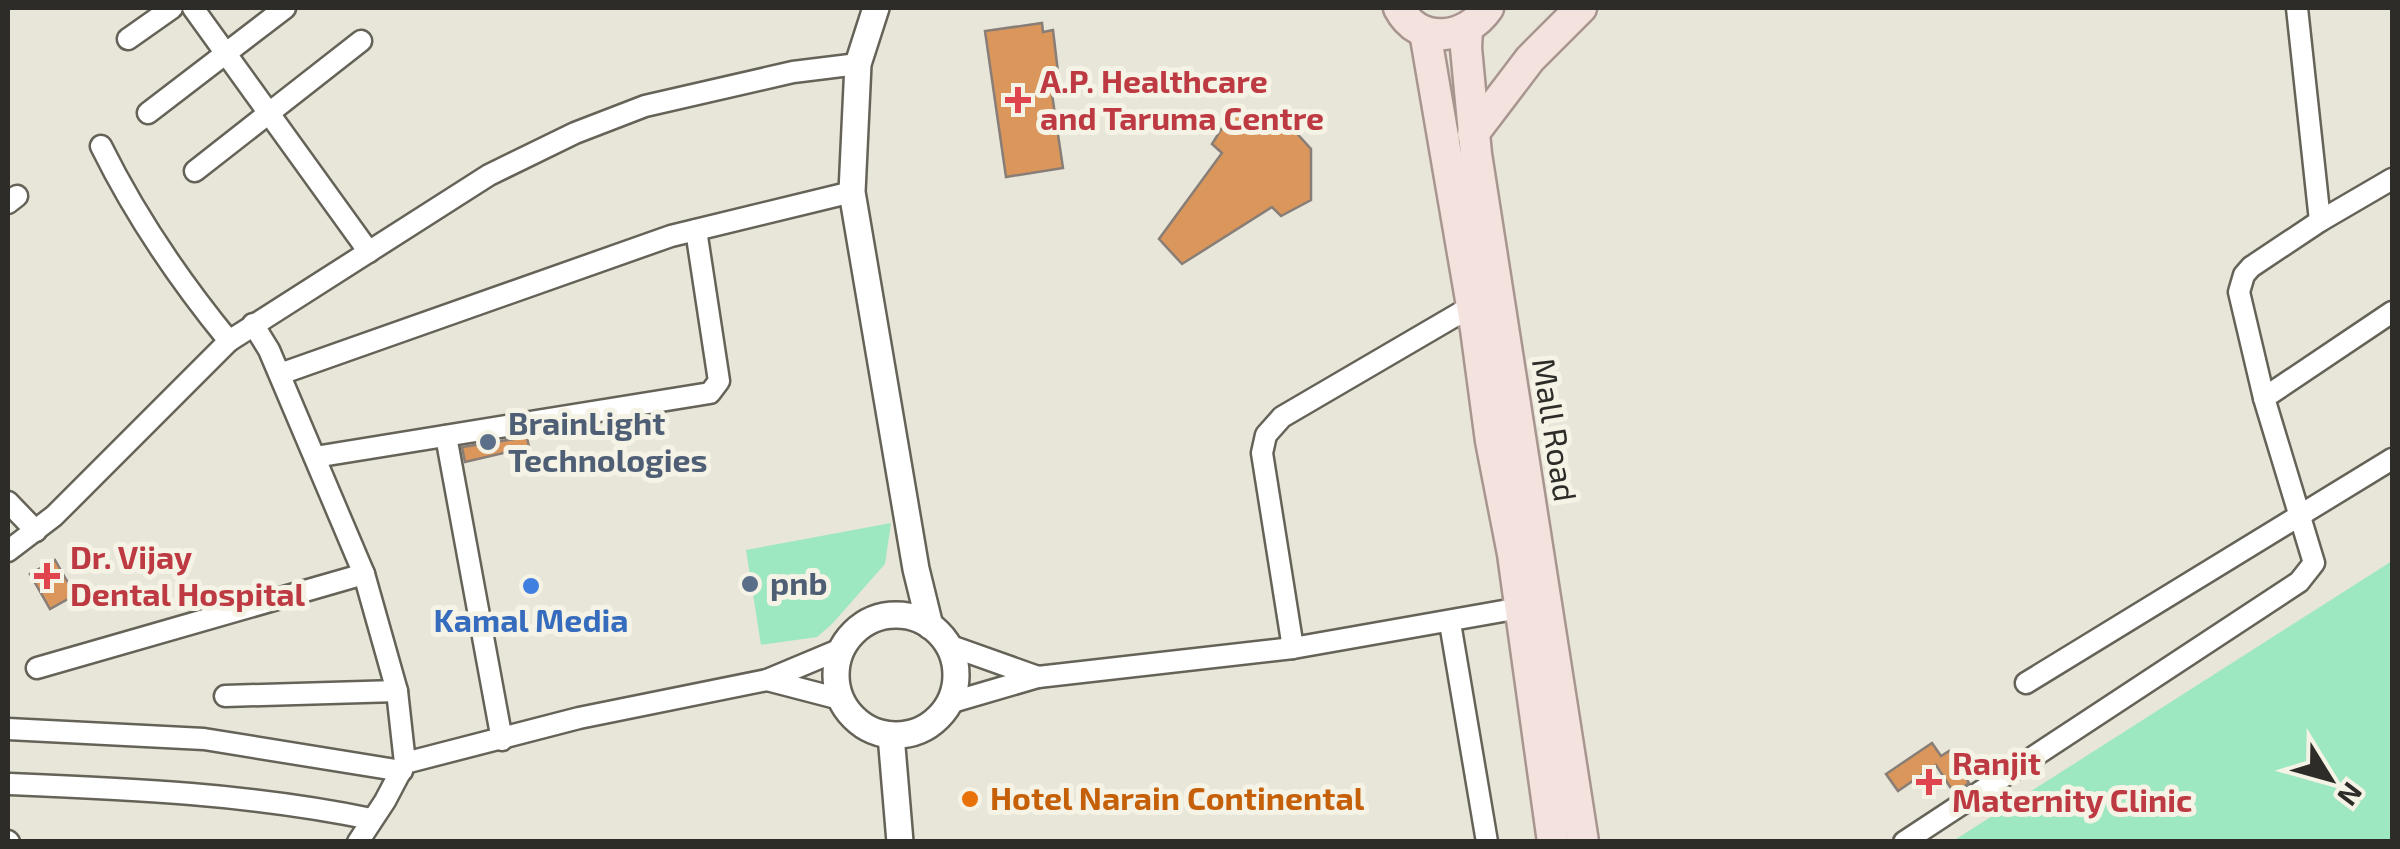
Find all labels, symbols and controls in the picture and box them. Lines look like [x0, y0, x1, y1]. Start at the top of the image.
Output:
place label: A.P. Healthcare and Taruma Centre [1040, 61, 1324, 136]
marker: A.P. Healthcare and Taruma Centre [1005, 87, 1031, 113]
street label: Mall Road [1526, 355, 1586, 504]
place label: BrainLight Technologies [508, 403, 708, 478]
marker: BrainLight Technologies [477, 431, 499, 453]
place label: Dr. Vijay Dental Hospital [70, 537, 306, 612]
marker: Dr. Vijay Dental Hospital [34, 563, 60, 589]
place label: pnb [770, 563, 827, 601]
marker: pnb [739, 573, 761, 595]
marker: Kamal Media [520, 575, 542, 597]
place label: Kamal Media [433, 600, 629, 638]
north arrow [2280, 729, 2380, 829]
place label: Ranjit Maternity Clinic [1952, 743, 2192, 819]
marker: Ranjit Maternity Clinic [1916, 769, 1942, 795]
text: N [2331, 776, 2370, 813]
place label: Hotel Narain Continental [990, 778, 1365, 816]
marker: Hotel Narain Continental [959, 788, 981, 810]

